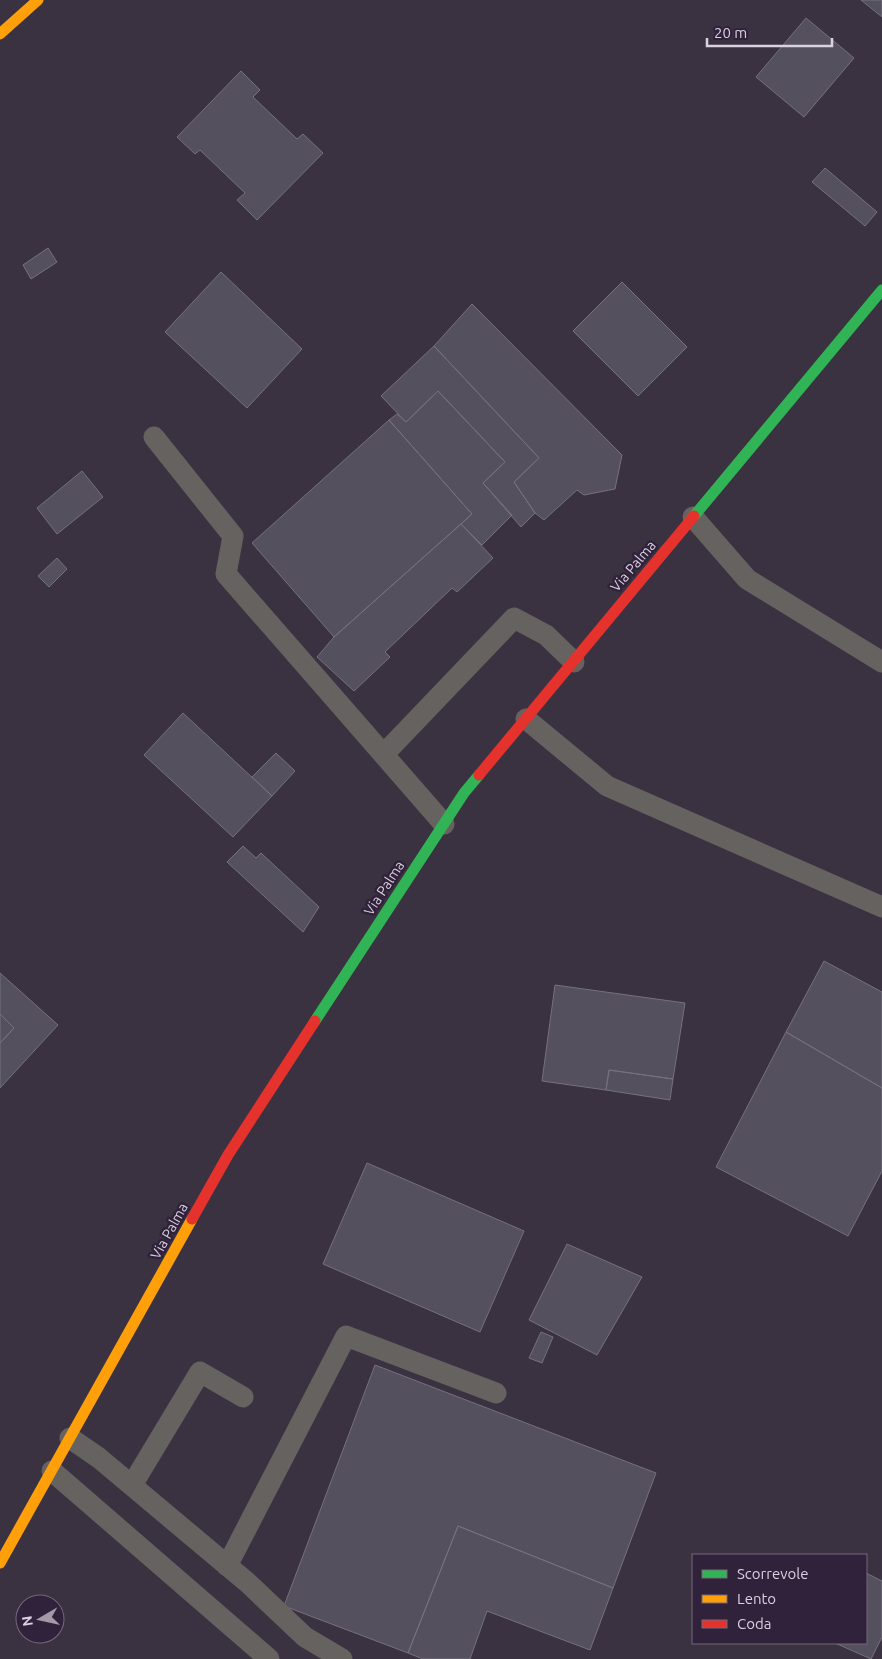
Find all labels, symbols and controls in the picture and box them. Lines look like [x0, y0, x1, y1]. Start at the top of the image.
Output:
scale bar [707, 15, 832, 47]
text: 20 m [714, 24, 747, 41]
street label: Via Palma [607, 537, 659, 595]
street label: Via Palma [361, 858, 407, 918]
street label: Via Palma [147, 1200, 191, 1262]
legend [692, 1554, 867, 1644]
text: Scorrevole [737, 1565, 808, 1582]
text: Lento [737, 1590, 776, 1607]
north arrow [15, 1594, 65, 1644]
text: N [18, 1615, 36, 1627]
text: Coda [737, 1615, 771, 1632]

